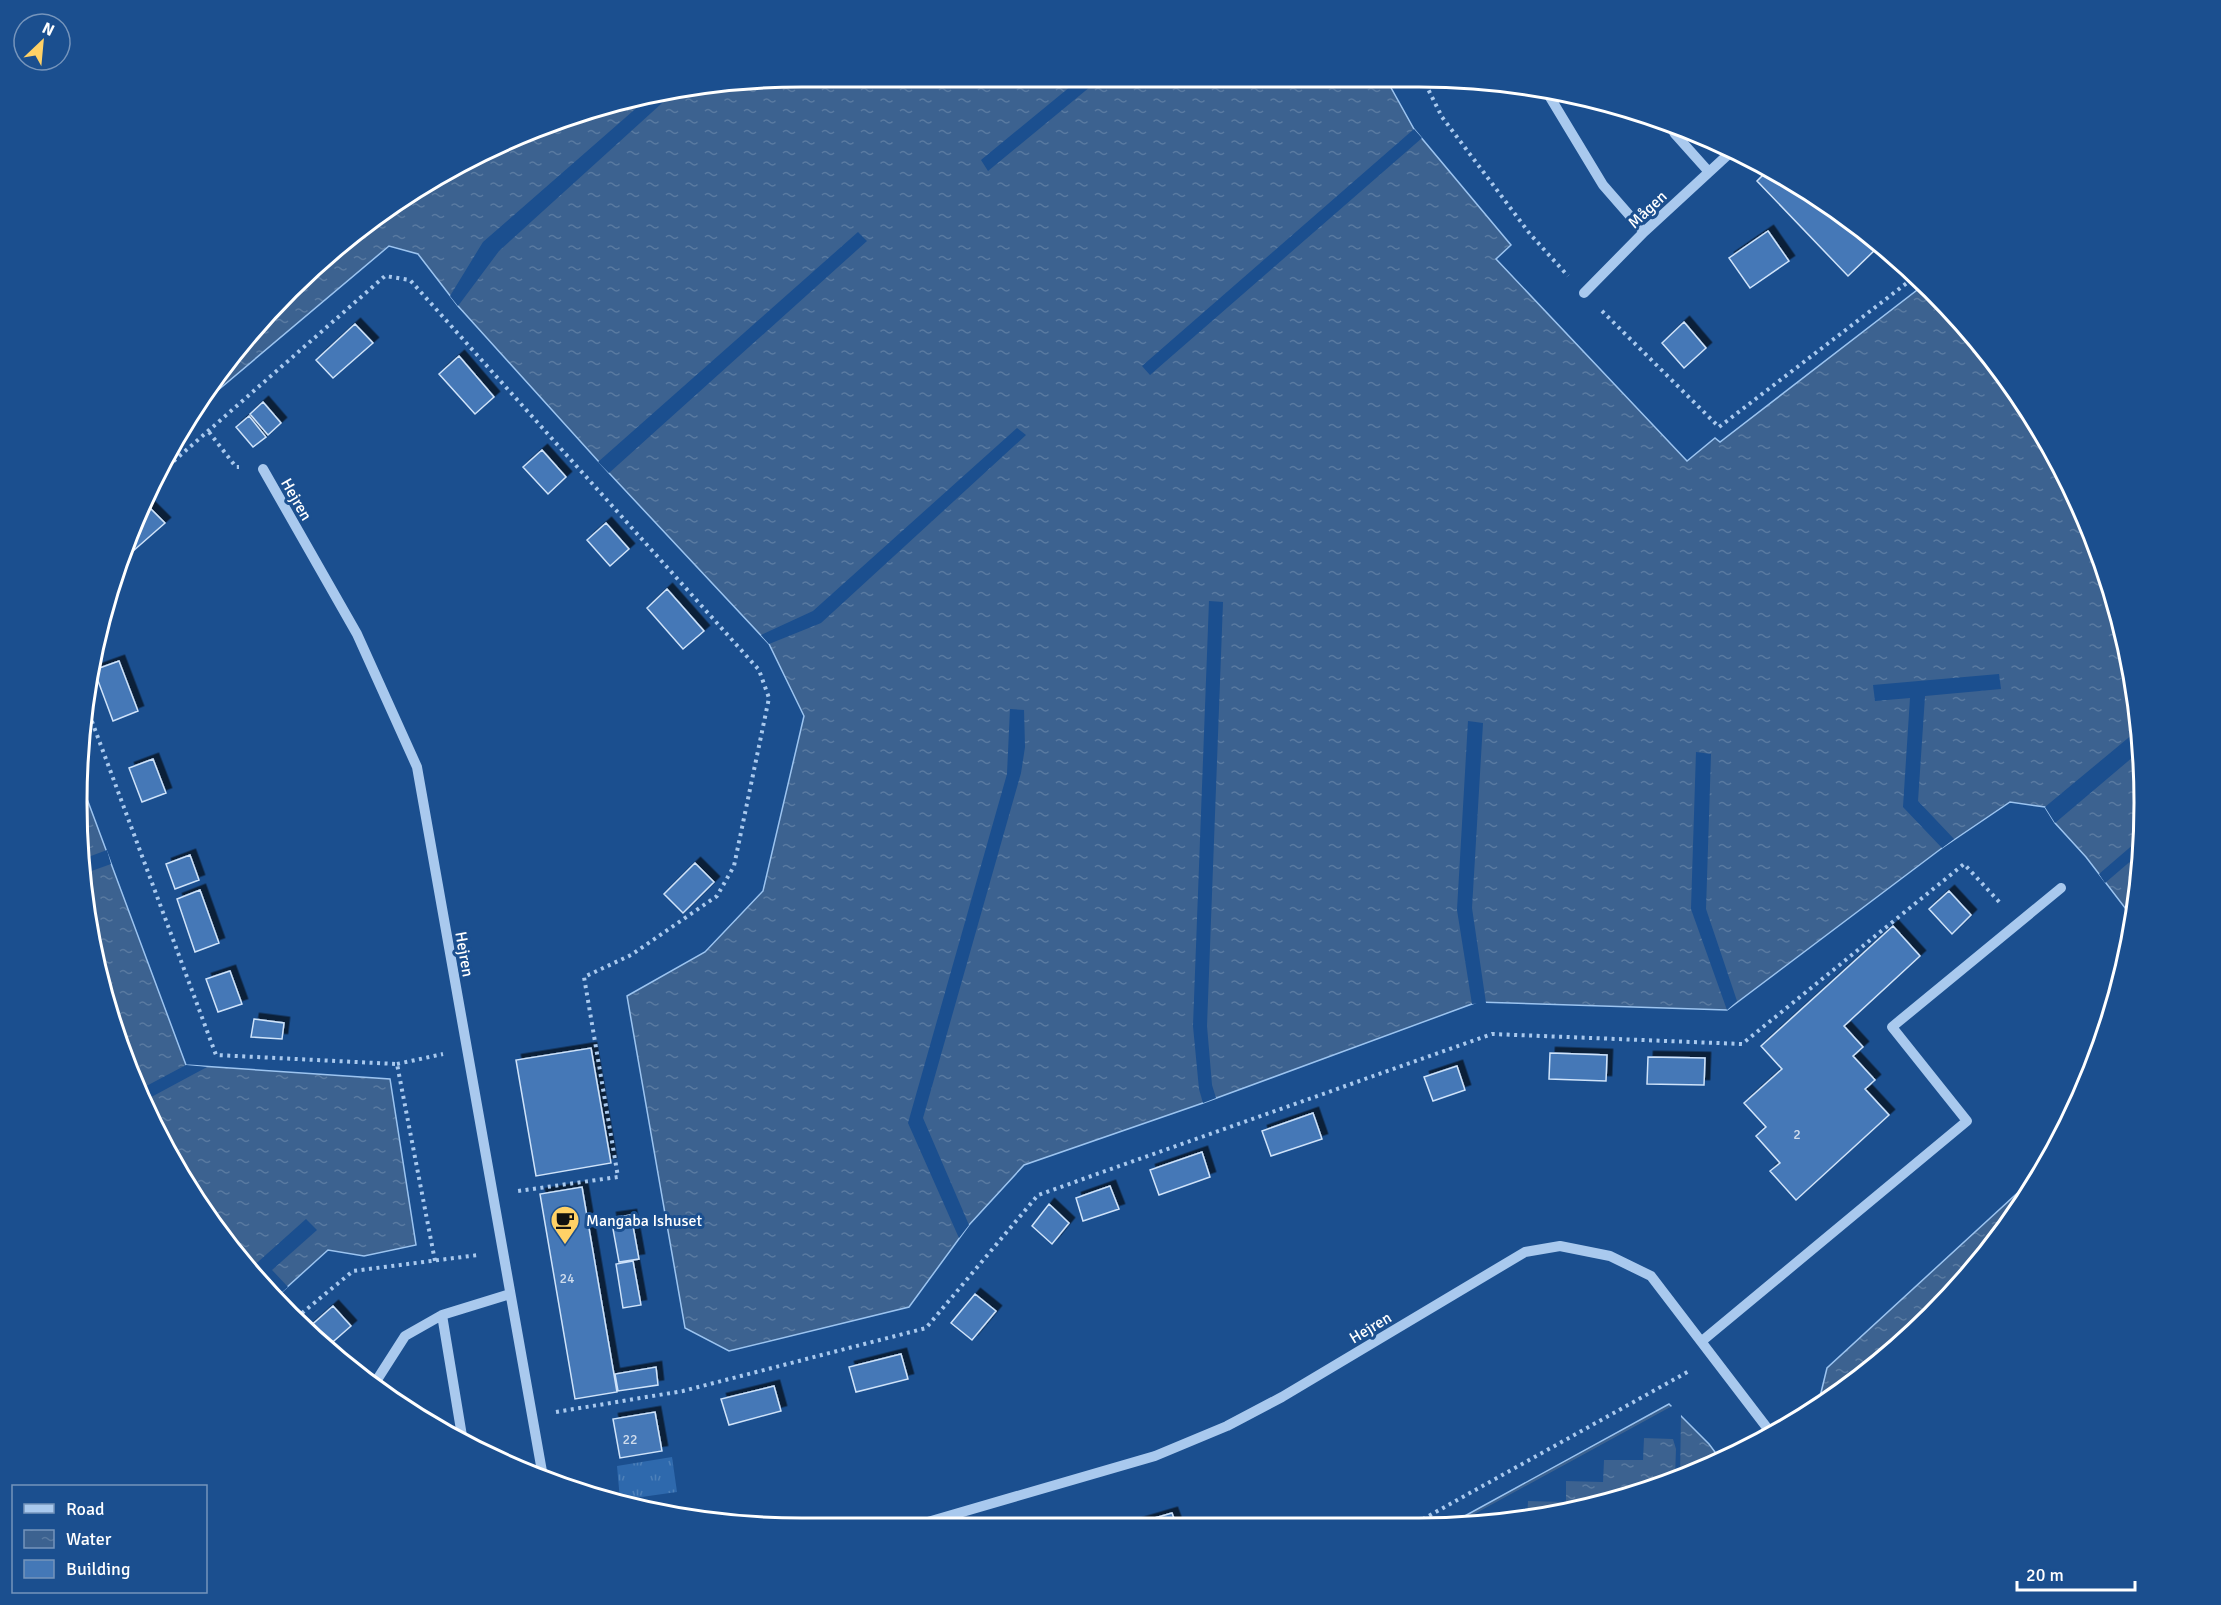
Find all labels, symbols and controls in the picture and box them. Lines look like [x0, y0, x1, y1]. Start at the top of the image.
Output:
north arrow [12, 12, 72, 72]
text: N [39, 18, 58, 41]
street label: Mågen [1624, 187, 1671, 233]
street label: Hejren [276, 475, 316, 524]
street label: Hejren [450, 930, 478, 978]
house number: 2 [1793, 1126, 1801, 1143]
cafe icon: Mangaba Ishuset [549, 1204, 581, 1246]
place label: Mangaba Ishuset [586, 1211, 703, 1231]
house number: 24 [559, 1270, 575, 1287]
street label: Hejren [1346, 1308, 1395, 1348]
house number: 22 [622, 1431, 638, 1448]
legend [12, 1485, 207, 1593]
text: Road [66, 1498, 105, 1520]
text: Water [66, 1528, 112, 1550]
scale bar [2017, 1554, 2136, 1592]
text: Building [66, 1558, 130, 1580]
text: 20 m [2026, 1564, 2064, 1586]

